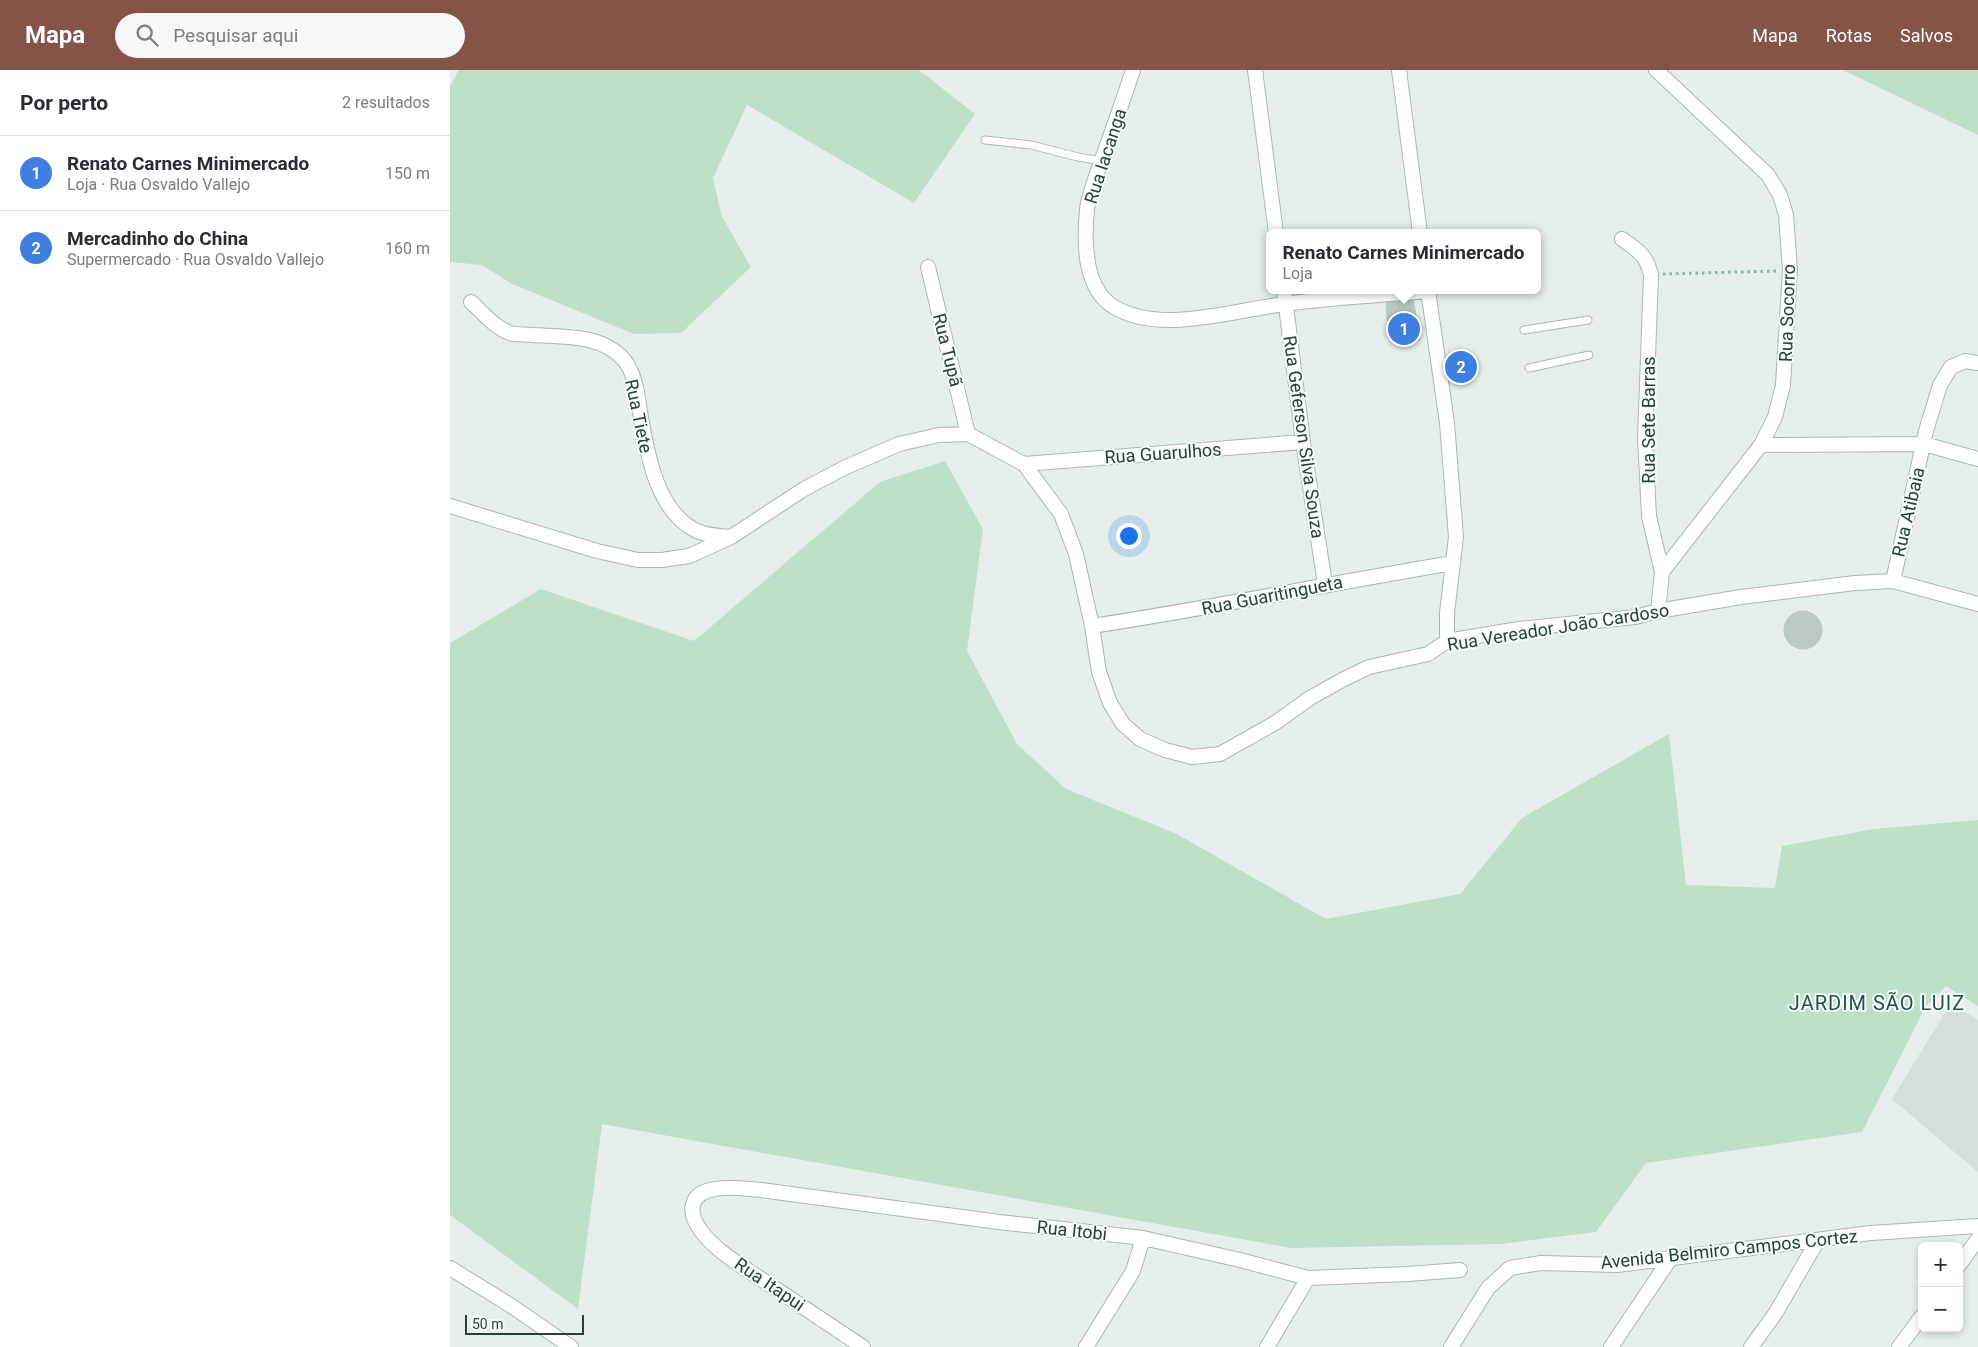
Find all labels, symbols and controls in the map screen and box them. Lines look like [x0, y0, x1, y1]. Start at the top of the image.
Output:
search box [115, 13, 465, 58]
text: Mapa [25, 21, 85, 49]
icon: search [133, 21, 161, 49]
text: Pesquisar aqui [173, 24, 298, 47]
text: Mapa [1752, 25, 1798, 46]
text: Rotas [1826, 25, 1872, 46]
text: Salvos [1900, 25, 1953, 46]
text: Por perto [20, 91, 108, 115]
text: 2 resultados [342, 93, 430, 112]
street label: Rua Iacanga [1080, 106, 1130, 206]
text: Renato Carnes Minimercado [67, 152, 309, 175]
text: 1 [31, 164, 41, 183]
text: 150 m [385, 164, 430, 183]
text: Loja · Rua Osvaldo Vallejo [67, 175, 250, 194]
text: Mercadinho do China [67, 227, 248, 250]
popup [1266, 229, 1541, 294]
text: 2 [31, 239, 41, 258]
text: 160 m [385, 239, 430, 258]
text: Renato Carnes Minimercado [1282, 241, 1525, 264]
text: Supermercado · Rua Osvaldo Vallejo [67, 250, 324, 269]
text: Loja [1282, 264, 1313, 283]
street label: Rua Socorro [1775, 264, 1799, 362]
pin: 1 [1388, 310, 1420, 348]
street label: Rua Tupã [929, 311, 967, 389]
street label: Rua Geferson Silva Souza [1279, 334, 1329, 540]
pin: 2 [1445, 348, 1477, 386]
street label: Rua Sete Barras [1638, 356, 1659, 484]
street label: Rua Tiete [621, 377, 657, 455]
street label: Rua Guarulhos [1104, 438, 1222, 468]
street label: Rua Atibaia [1888, 465, 1928, 559]
your location [1116, 523, 1142, 549]
street label: Rua Guaritingueta [1200, 571, 1344, 619]
street label: Rua Vereador João Cardoso [1446, 599, 1670, 655]
district label: JARDIM SÃO LUIZ [1789, 991, 1965, 1015]
street label: Rua Itobi [1036, 1216, 1108, 1244]
street label: Avenida Belmiro Campos Cortez [1599, 1225, 1859, 1273]
map controls [1918, 1242, 1963, 1332]
button: + [1918, 1242, 1963, 1287]
street label: Rua Itapui [731, 1253, 809, 1315]
button: − [1918, 1287, 1963, 1332]
scale bar [465, 1312, 584, 1335]
text: 50 m [472, 1316, 504, 1332]

